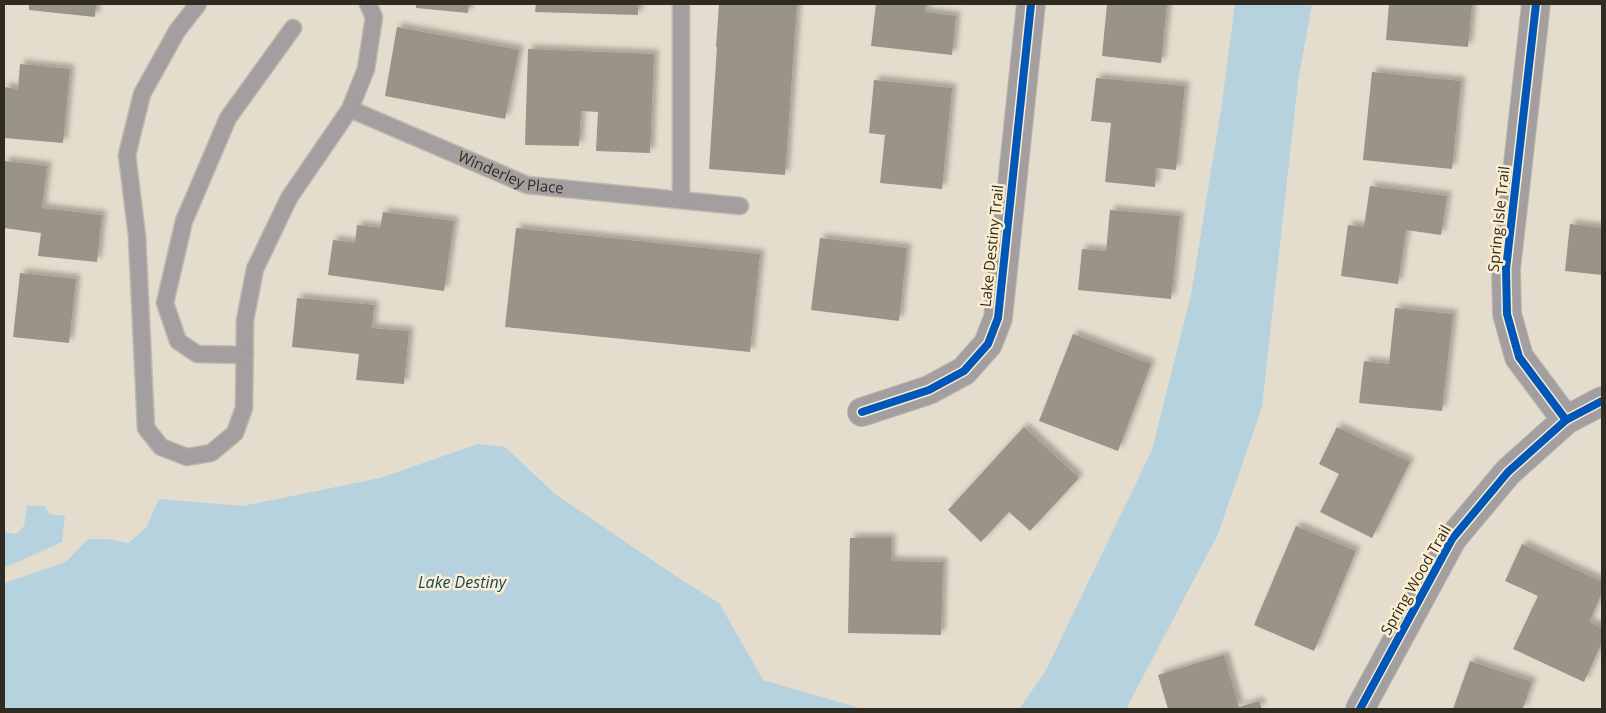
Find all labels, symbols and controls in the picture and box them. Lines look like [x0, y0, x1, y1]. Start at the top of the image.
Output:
street label: Winderley Place [455, 146, 565, 198]
street label: Spring Isle Trail [1483, 165, 1514, 273]
street label: Lake Destiny Trail [975, 184, 1007, 308]
street label: Spring Wood Trail [1376, 521, 1455, 638]
water label: Lake Destiny [418, 571, 508, 593]

